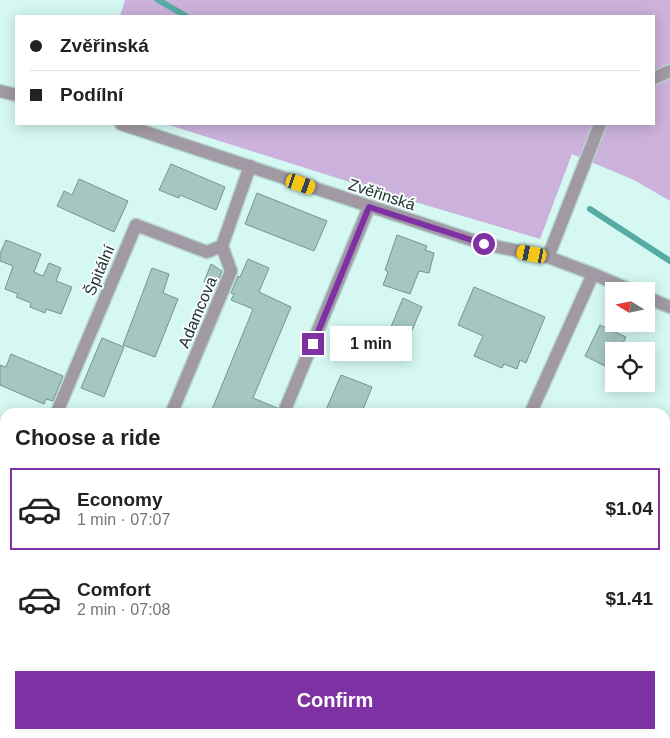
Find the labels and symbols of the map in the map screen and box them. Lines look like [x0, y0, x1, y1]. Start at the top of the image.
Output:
car [284, 172, 317, 196]
street label: Zvěřinská [346, 176, 418, 213]
route start [473, 233, 495, 255]
street label: Špitální [80, 241, 118, 298]
car [515, 244, 548, 264]
street label: Adamcova [175, 274, 220, 350]
north arrow [605, 282, 655, 332]
callout: 1 min [330, 326, 413, 362]
route end [302, 333, 324, 355]

